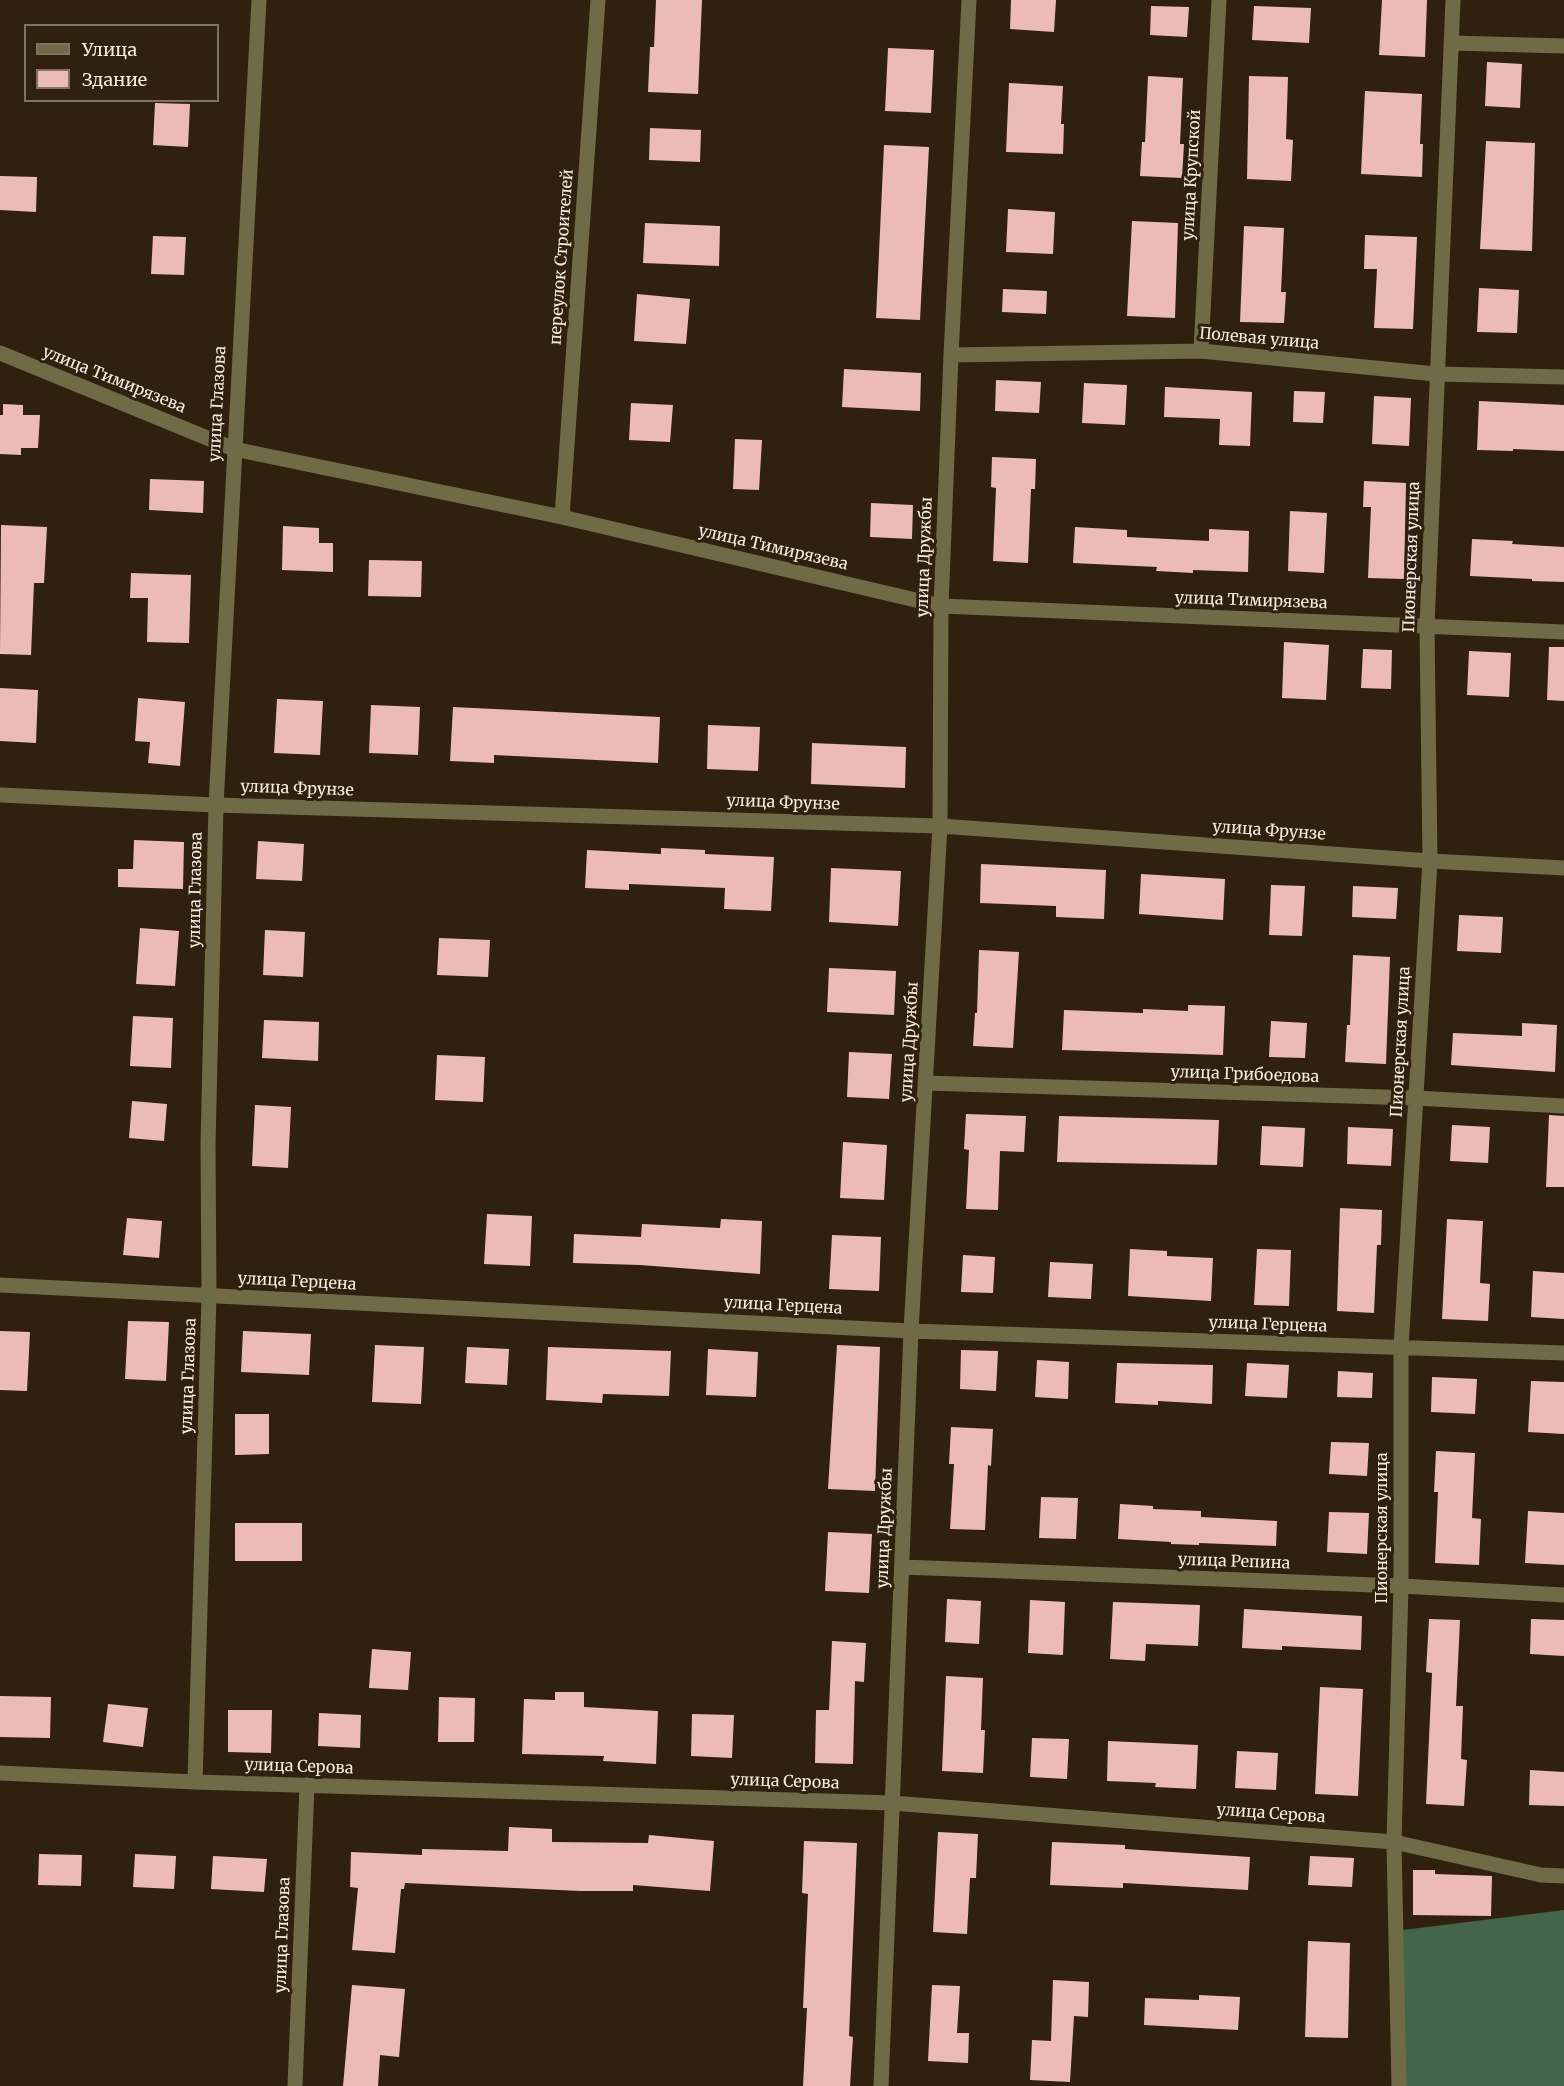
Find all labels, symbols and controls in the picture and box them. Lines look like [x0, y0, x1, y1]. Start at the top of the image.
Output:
legend [24, 24, 219, 102]
text: Улица [82, 38, 137, 61]
text: Здание [82, 68, 147, 91]
street label: улица Крупской [1179, 109, 1205, 241]
street label: переулок Строителей [546, 168, 578, 346]
street label: Полевая улица [1198, 324, 1320, 354]
street label: улица Тимирязева [39, 342, 189, 418]
street label: улица Глазова [205, 345, 231, 463]
street label: Пионерская улица [1400, 481, 1424, 633]
street label: улица Дружбы [913, 496, 937, 618]
street label: улица Тимирязева [696, 521, 850, 575]
street label: улица Тимирязева [1174, 589, 1328, 613]
street label: улица Фрунзе [240, 777, 354, 801]
street label: улица Фрунзе [726, 791, 840, 815]
street label: улица Фрунзе [1212, 817, 1326, 845]
street label: улица Глазова [185, 832, 207, 948]
street label: Пионерская улица [1387, 966, 1415, 1118]
street label: улица Дружбы [897, 981, 923, 1103]
street label: улица Грибоедова [1170, 1063, 1320, 1087]
street label: улица Герцена [237, 1269, 357, 1295]
street label: улица Герцена [723, 1293, 843, 1319]
street label: улица Герцена [1208, 1313, 1328, 1337]
street label: улица Глазова [177, 1318, 201, 1434]
street label: Пионерская улица [1372, 1452, 1392, 1604]
street label: улица Дружбы [873, 1467, 897, 1589]
street label: улица Репина [1177, 1550, 1291, 1574]
street label: улица Серова [244, 1756, 354, 1778]
street label: улица Серова [730, 1771, 840, 1793]
street label: улица Серова [1216, 1801, 1326, 1827]
street label: улица Глазова [271, 1877, 295, 1993]

